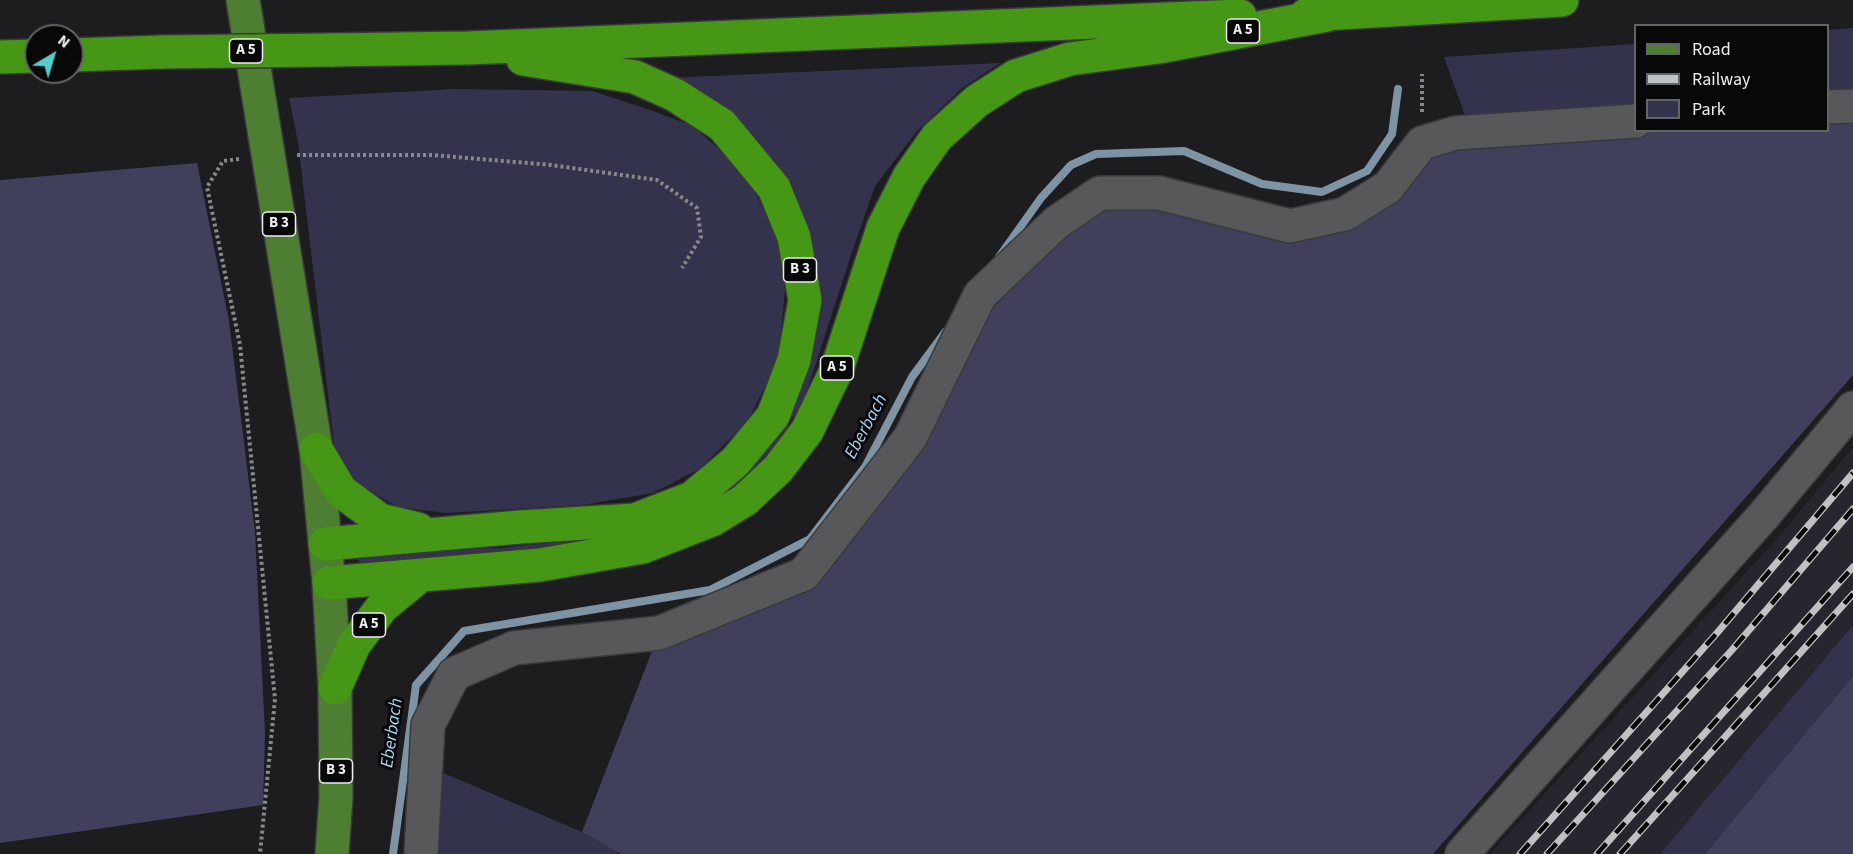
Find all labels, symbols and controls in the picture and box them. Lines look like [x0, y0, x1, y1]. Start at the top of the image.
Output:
road number: A 5 [1226, 19, 1260, 43]
north arrow [24, 24, 84, 84]
legend [1634, 24, 1829, 132]
text: N [53, 29, 75, 53]
text: Road [1692, 37, 1731, 62]
road number: A 5 [230, 39, 262, 63]
text: Railway [1692, 67, 1751, 92]
text: Park [1692, 97, 1726, 122]
road number: B 3 [262, 212, 296, 236]
road number: B 3 [784, 258, 816, 282]
road number: A 5 [820, 356, 854, 380]
water label: Eberbach [841, 391, 893, 463]
road number: A 5 [352, 613, 386, 637]
water label: Eberbach [377, 697, 409, 769]
road number: B 3 [320, 759, 352, 783]

